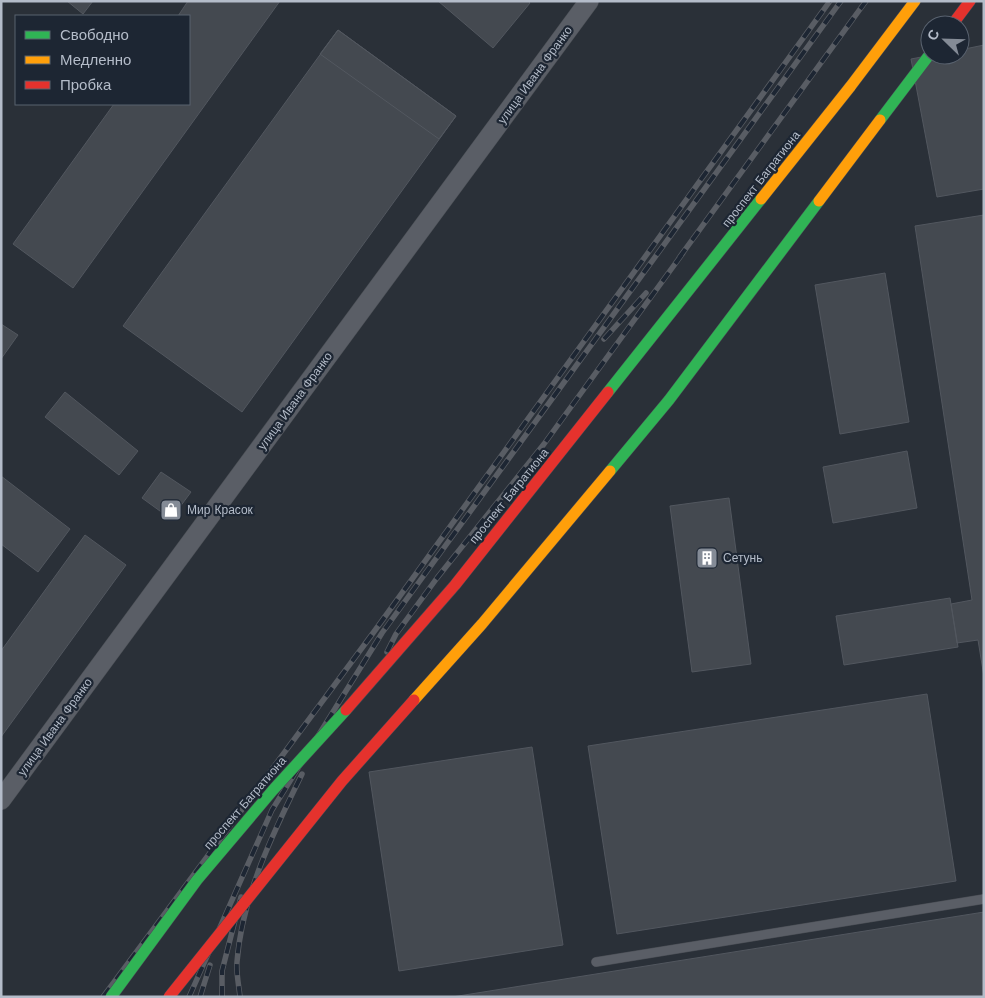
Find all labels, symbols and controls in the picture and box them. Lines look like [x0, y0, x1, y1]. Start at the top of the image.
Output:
legend [15, 15, 190, 105]
north arrow [920, 15, 970, 65]
street label: улица Ивана Франко [495, 23, 575, 127]
text: Свободно [60, 26, 129, 44]
text: С [924, 27, 942, 43]
text: Медленно [60, 51, 131, 69]
text: Пробка [60, 76, 112, 94]
street label: проспект Багратиона [719, 128, 803, 230]
street label: улица Ивана Франко [255, 349, 335, 453]
street label: проспект Багратиона [466, 445, 552, 546]
shop icon: Мир Красок [159, 498, 183, 522]
place label: Мир Красок [187, 503, 254, 517]
building icon: Сетунь [695, 546, 719, 570]
place label: Сетунь [723, 551, 762, 565]
street label: улица Ивана Франко [15, 675, 95, 779]
street label: проспект Багратиона [201, 754, 289, 852]

